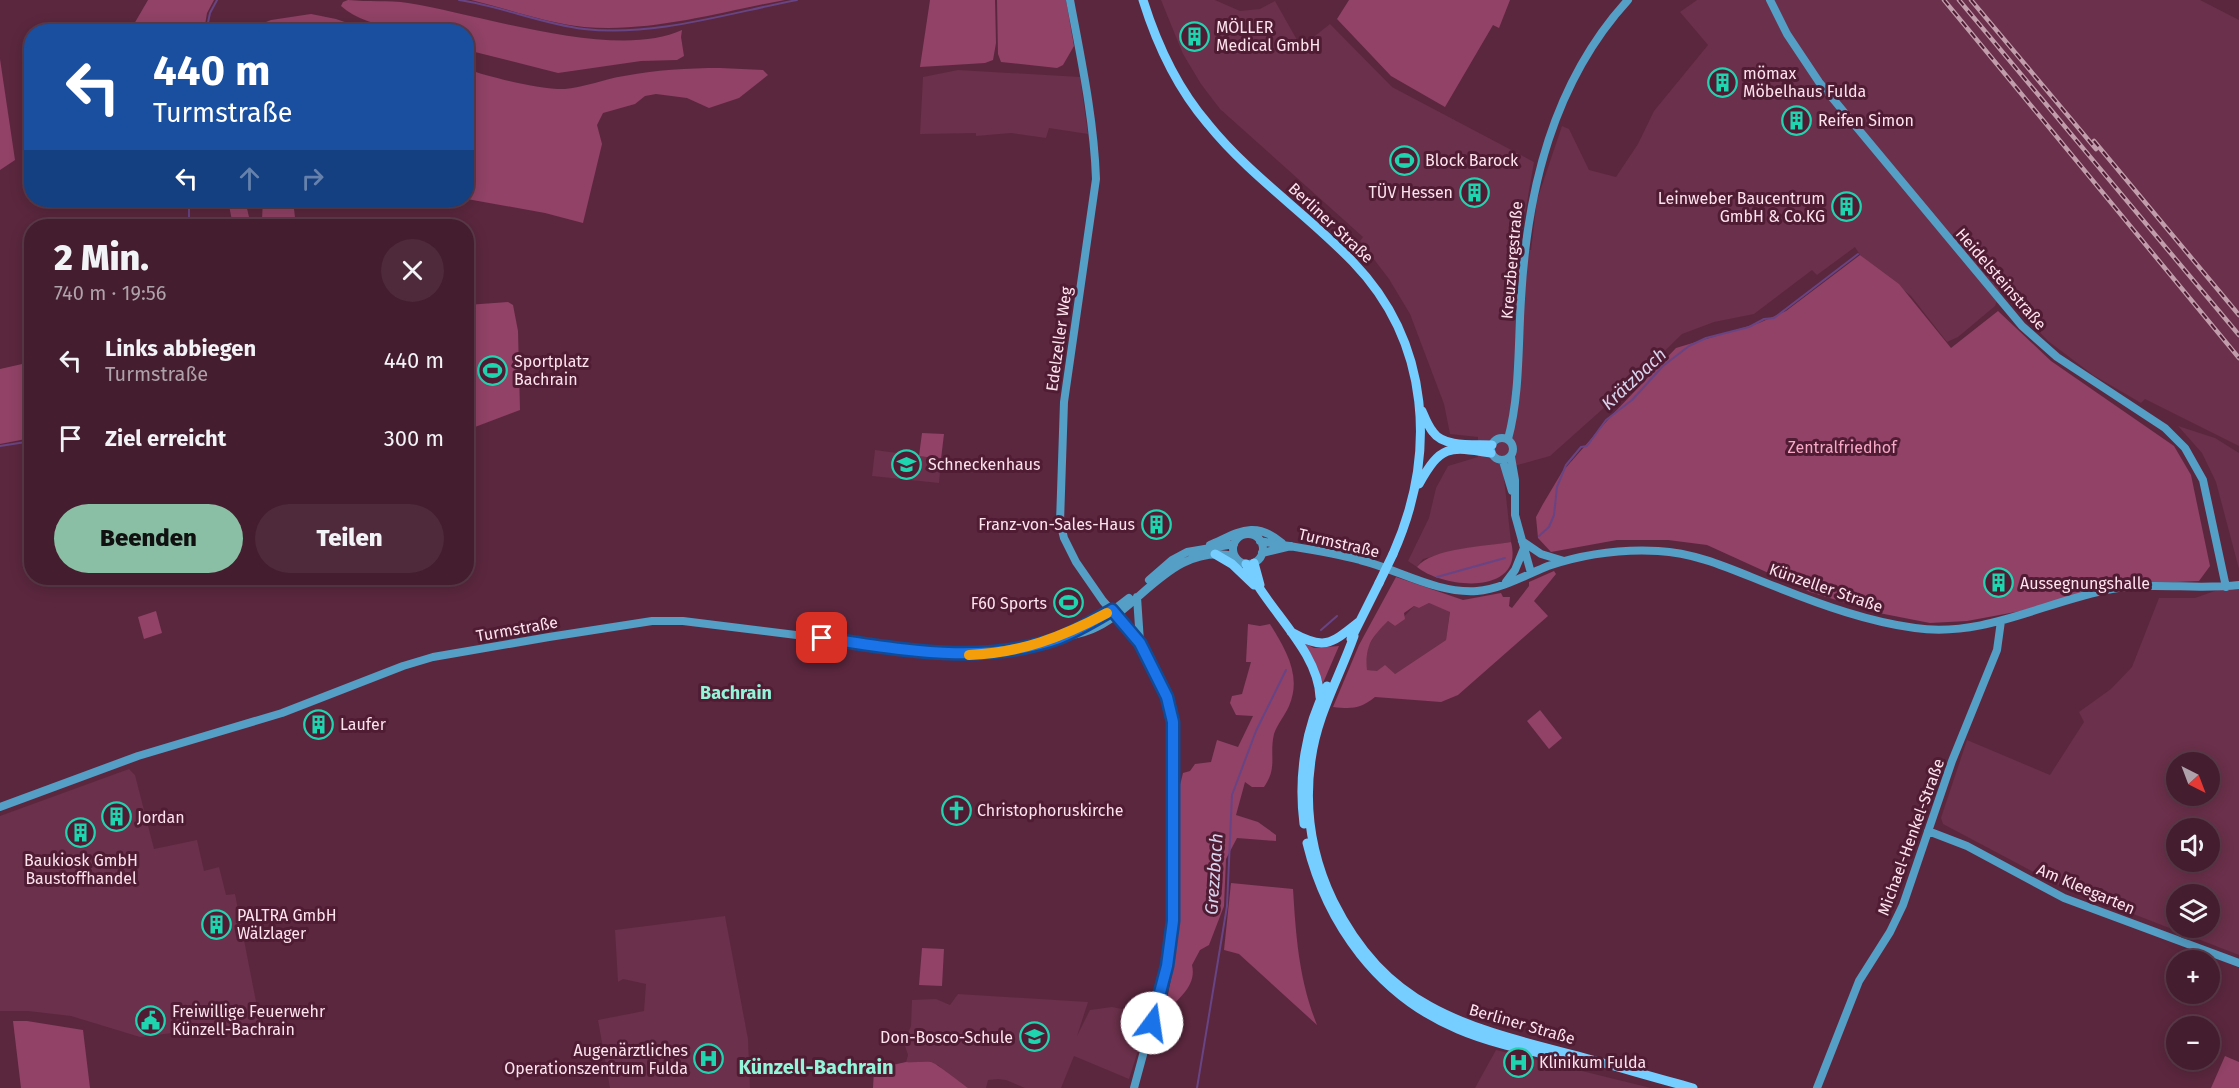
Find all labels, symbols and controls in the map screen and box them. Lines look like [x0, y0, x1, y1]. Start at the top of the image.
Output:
place label: MÖLLER Medical GmbH [1216, 18, 1320, 55]
building icon: MÖLLER Medical GmbH [1179, 20, 1211, 52]
text: 440 m [153, 46, 270, 96]
icon: left [54, 48, 132, 126]
place label: mömax Möbelhaus Fulda [1743, 64, 1866, 101]
building icon: mömax Möbelhaus Fulda [1706, 66, 1738, 98]
text: Turmstraße [153, 97, 292, 129]
building icon: Reifen Simon [1781, 104, 1813, 136]
place label: Reifen Simon [1818, 111, 1914, 130]
sports icon: Block Barock [1388, 144, 1420, 176]
place label: Block Barock [1425, 151, 1519, 170]
icon: left [170, 162, 203, 195]
icon: ahead [233, 162, 266, 195]
icon: right [296, 162, 329, 195]
building icon: TÜV Hessen [1458, 176, 1490, 208]
street label: Berliner Straße [1285, 179, 1377, 267]
place label: TÜV Hessen [1369, 183, 1453, 202]
place label: Leinweber Baucentrum GmbH & Co.KG [1658, 189, 1825, 226]
building icon: Leinweber Baucentrum GmbH & Co.KG [1830, 191, 1862, 223]
street label: Kreuzbergstraße [1497, 200, 1527, 320]
street label: Heidelsteinstraße [1952, 224, 2050, 334]
text: 2 Min. [54, 236, 149, 280]
button: close [381, 239, 444, 302]
text: 740 m · 19:56 [54, 281, 166, 305]
street label: Edelzeller Weg [1042, 285, 1076, 393]
text: Links abbiegen [105, 335, 256, 362]
water label: Krätzbach [1597, 343, 1671, 415]
icon: left [54, 344, 87, 377]
text: 440 m [384, 347, 444, 374]
place label: Sportplatz Bachrain [514, 352, 589, 389]
sports icon: Sportplatz Bachrain [477, 354, 509, 386]
text: Turmstraße [105, 362, 208, 386]
icon: arrive [54, 422, 87, 455]
text: Ziel erreicht [105, 425, 226, 452]
text: 300 m [384, 425, 444, 452]
park label: Zentralfriedhof [1787, 438, 1898, 457]
school or university icon: Schneckenhaus [891, 448, 923, 480]
place label: Schneckenhaus [928, 455, 1041, 474]
button: Beenden [54, 504, 243, 573]
button: Teilen [255, 504, 444, 573]
building icon: Franz-von-Sales-Haus [1140, 508, 1172, 540]
place label: Franz-von-Sales-Haus [978, 515, 1135, 534]
street label: Turmstraße [1297, 524, 1381, 562]
street label: Künzeller Straße [1767, 560, 1885, 616]
building icon: Aussegnungshalle [1983, 567, 2015, 599]
place label: Aussegnungshalle [2020, 574, 2150, 593]
sports icon: F60 Sports [1052, 587, 1084, 619]
place label: F60 Sports [971, 594, 1047, 613]
street label: Turmstraße [475, 612, 559, 646]
pin [796, 612, 847, 663]
icon: arrive [805, 621, 838, 654]
district label: Bachrain [700, 682, 772, 704]
building icon: Laufer [303, 708, 335, 740]
place label: Laufer [340, 715, 387, 734]
north arrow [2166, 752, 2220, 806]
map controls [2166, 752, 2220, 1070]
street label: Michael-Henkel-Straße [1874, 756, 1948, 918]
church icon: Christophoruskirche [940, 794, 972, 826]
building icon: Jordan [100, 801, 132, 833]
place label: Christophoruskirche [977, 801, 1124, 820]
place label: Jordan [137, 808, 185, 827]
building icon: Baukiosk GmbH Baustoffhandel [65, 816, 97, 848]
button: sound [2166, 818, 2220, 872]
water label: Grezzbach [1200, 832, 1228, 916]
place label: Baukiosk GmbH Baustoffhandel [24, 851, 138, 888]
street label: Am Kleegarten [2034, 860, 2138, 918]
button: layers [2166, 884, 2220, 938]
place label: PALTRA GmbH Wälzlager [237, 906, 337, 943]
building icon: PALTRA GmbH Wälzlager [200, 908, 232, 940]
button: + [2166, 950, 2220, 1004]
position arrow [1120, 991, 1184, 1055]
street label: Berliner Straße [1467, 1000, 1577, 1048]
place label: Freiwillige Feuerwehr Künzell-Bachrain [172, 1002, 326, 1039]
public building icon: Freiwillige Feuerwehr Künzell-Bachrain [135, 1004, 167, 1036]
button: − [2166, 1016, 2220, 1070]
school or university icon: Don-Bosco-Schule [1018, 1021, 1050, 1053]
place label: Don-Bosco-Schule [880, 1028, 1013, 1047]
place label: Augenärztliches Operationszentrum Fulda [504, 1041, 688, 1078]
hospital icon: Augenärztliches Operationszentrum Fulda [693, 1043, 725, 1075]
hospital icon: Klinikum Fulda [1502, 1046, 1534, 1078]
place label: Klinikum Fulda [1539, 1053, 1646, 1072]
district label: Künzell-Bachrain [738, 1055, 894, 1079]

